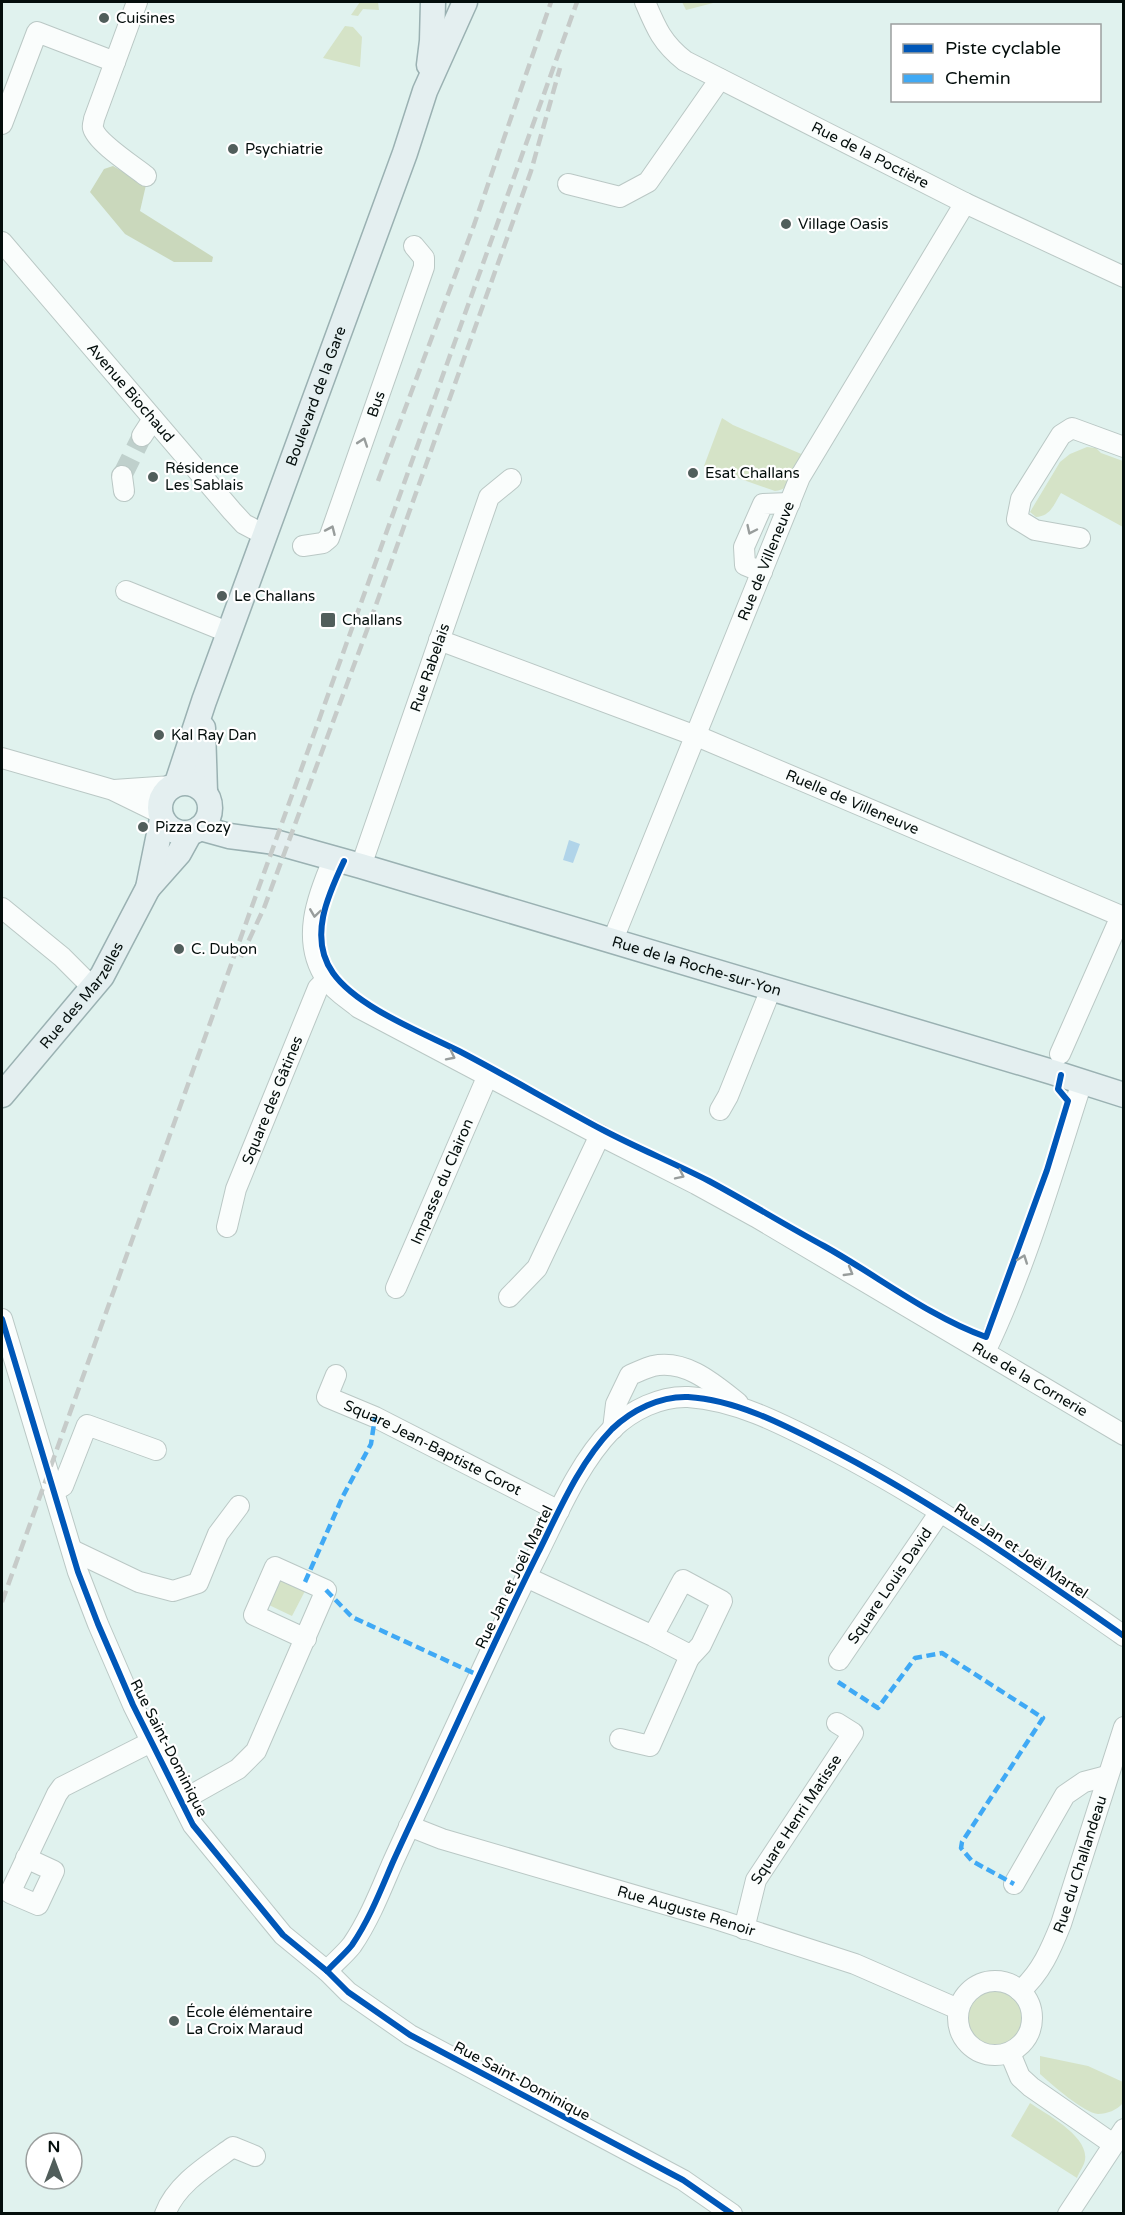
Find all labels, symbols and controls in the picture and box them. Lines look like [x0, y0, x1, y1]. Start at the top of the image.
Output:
place label: Cuisines [116, 9, 175, 27]
marker: Cuisines [97, 11, 111, 25]
legend [891, 24, 1101, 102]
text: Piste cyclable [945, 37, 1061, 59]
text: Chemin [945, 67, 1011, 89]
street label: Rue de la Poctière [809, 118, 932, 192]
place label: Psychiatrie [245, 140, 323, 158]
marker: Psychiatrie [226, 142, 240, 156]
place label: Village Oasis [798, 215, 888, 233]
marker: Village Oasis [779, 217, 793, 231]
street label: Boulevard de la Gare [282, 324, 350, 469]
street label: Avenue Biochaud [83, 339, 178, 446]
street label: Bus [363, 388, 389, 420]
one-way arrow [355, 437, 368, 448]
place label: Résidence Les Sablais [165, 459, 243, 494]
place label: Esat Challans [705, 464, 800, 482]
marker: Esat Challans [686, 466, 700, 480]
marker: Résidence Les Sablais [146, 470, 160, 484]
street label: Rue de Villeneuve [734, 499, 798, 623]
one-way arrow [747, 523, 759, 534]
one-way arrow [324, 526, 336, 537]
place label: Le Challans [234, 587, 315, 605]
marker: Le Challans [215, 589, 229, 603]
marker: Challans [319, 611, 337, 629]
place label: Challans [342, 611, 402, 629]
street label: Rue Rabelais [406, 621, 453, 714]
place label: Kal Ray Dan [171, 726, 257, 744]
marker: Kal Ray Dan [152, 728, 166, 742]
street label: Ruelle de Villeneuve [783, 766, 922, 838]
place label: Pizza Cozy [155, 818, 231, 836]
marker: Pizza Cozy [136, 820, 150, 834]
one-way arrow [309, 909, 321, 918]
street label: Rue de la Roche-sur-Yon [610, 932, 783, 1000]
street label: Rue des Marzelles [36, 939, 127, 1052]
place label: C. Dubon [191, 940, 257, 958]
marker: C. Dubon [172, 942, 186, 956]
street label: Square des Gâtines [238, 1033, 307, 1167]
one-way arrow [445, 1049, 455, 1060]
street label: Impasse du Clairon [407, 1116, 477, 1247]
one-way arrow [673, 1168, 684, 1180]
one-way arrow [1015, 1254, 1028, 1265]
one-way arrow [843, 1264, 853, 1276]
street label: Rue de la Cornerie [969, 1338, 1091, 1420]
street label: Square Jean-Baptiste Corot [341, 1396, 525, 1499]
street label: Rue Jan et Joël Martel [951, 1499, 1091, 1603]
street label: Rue Jan et Joël Martel [471, 1502, 557, 1652]
street label: Square Louis David [844, 1524, 936, 1647]
street label: Rue Saint-Dominique [126, 1676, 212, 1820]
street label: Square Henri Matisse [747, 1751, 845, 1888]
street label: Rue du Challandeau [1049, 1793, 1110, 1936]
street label: Rue Auguste Renoir [615, 1882, 758, 1940]
place label: École élémentaire La Croix Maraud [186, 2003, 312, 2038]
marker: École élémentaire La Croix Maraud [167, 2014, 181, 2028]
street label: Rue Saint-Dominique [451, 2037, 593, 2125]
north arrow [24, 2131, 84, 2191]
text: N [48, 2137, 60, 2157]

